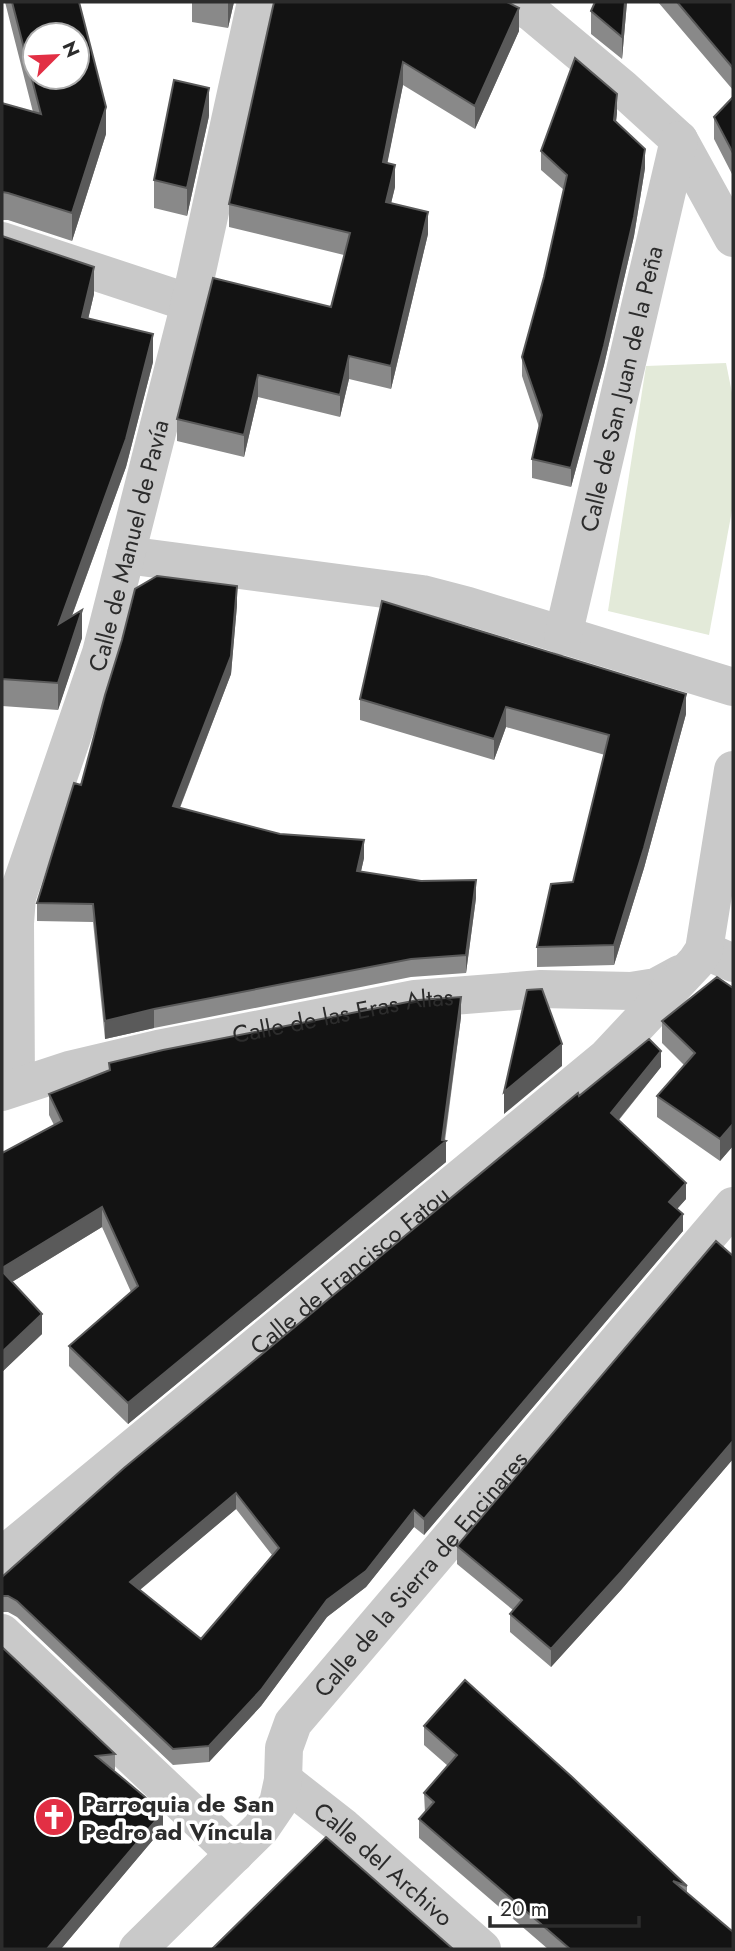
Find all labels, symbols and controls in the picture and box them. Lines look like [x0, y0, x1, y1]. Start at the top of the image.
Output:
north arrow [21, 21, 91, 91]
text: N [56, 37, 86, 62]
street label: Calle de San Juan de la Peña [570, 242, 671, 535]
street label: Calle de Manuel de Pavía [78, 416, 177, 676]
street label: Calle de las Eras Altas [229, 979, 455, 1052]
street label: Calle de Francisco Fatou [242, 1177, 457, 1363]
street label: Calle de la Sierra de Encinares [305, 1443, 535, 1705]
place label: Parroquia de San Pedro ad Víncula [81, 1786, 275, 1849]
street label: Calle del Archivo [307, 1793, 461, 1934]
church icon: Parroquia de San Pedro ad Víncula [33, 1796, 75, 1838]
scale bar [490, 1884, 639, 1928]
text: 20 m [500, 1894, 547, 1924]

